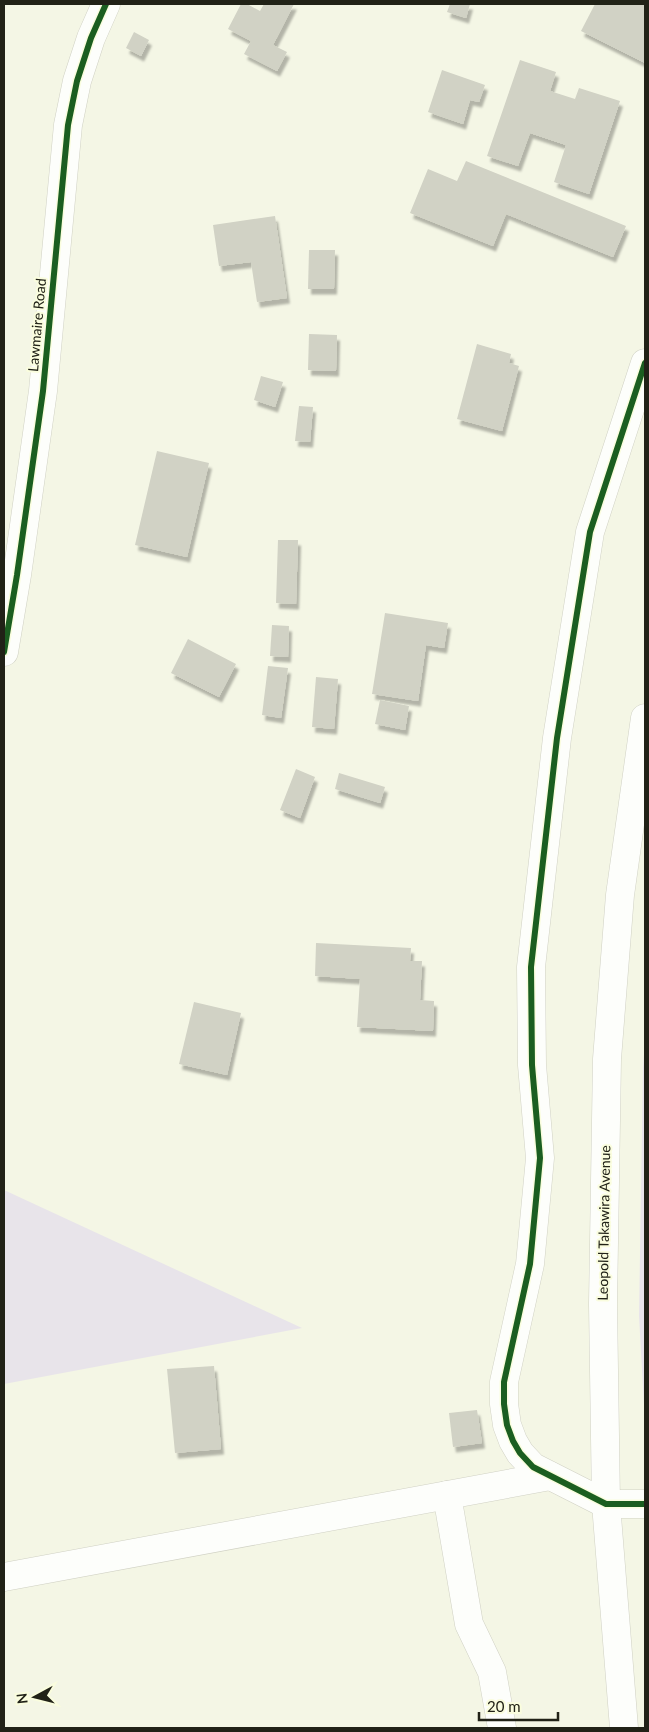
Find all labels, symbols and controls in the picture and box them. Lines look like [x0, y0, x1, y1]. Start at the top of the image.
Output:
street label: Lawmaire Road [24, 278, 49, 372]
street label: Leopold Takawira Avenue [594, 1145, 613, 1301]
north arrow [10, 1672, 60, 1722]
scale bar [479, 1690, 558, 1722]
text: N [13, 1692, 31, 1705]
text: 20 m [487, 1697, 521, 1715]

